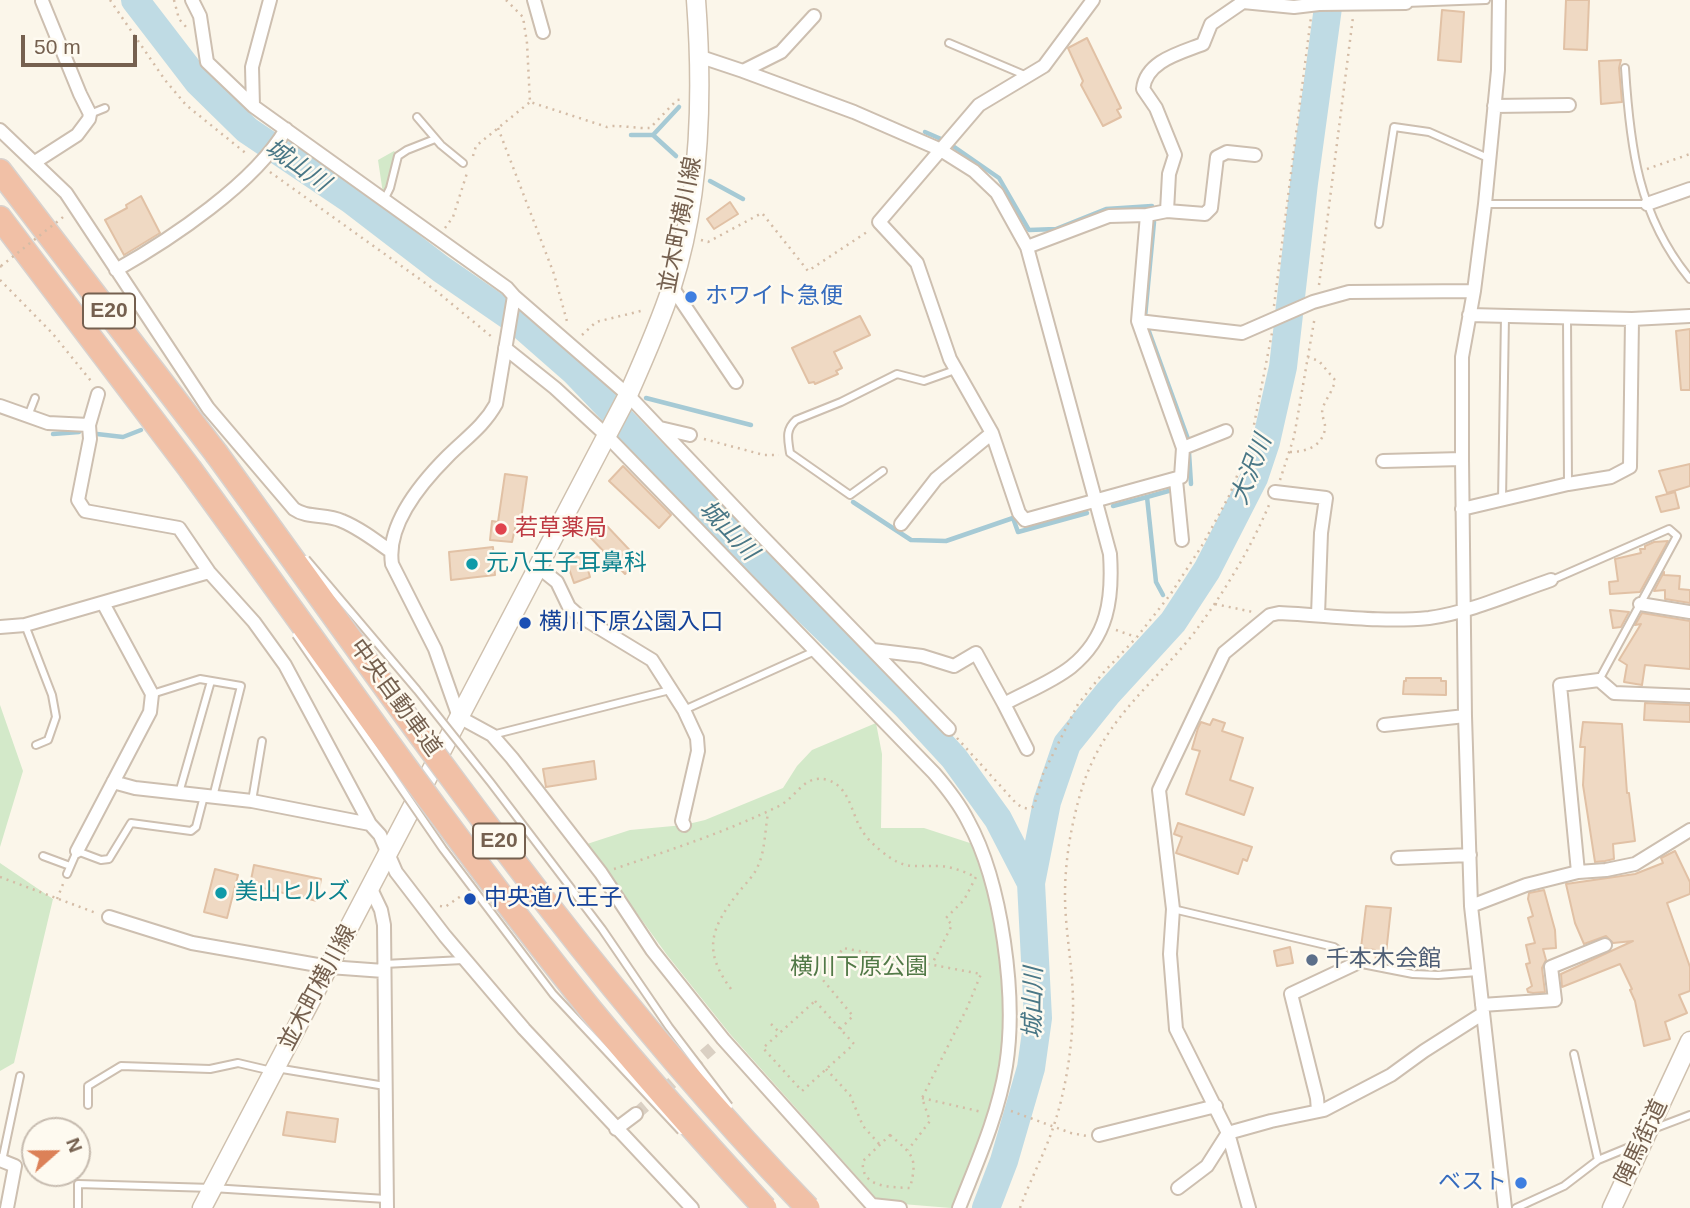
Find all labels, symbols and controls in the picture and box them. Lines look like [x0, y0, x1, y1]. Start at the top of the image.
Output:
scale bar [24, 21, 140, 65]
text: 50 m [34, 35, 81, 58]
water label: 城山川 [259, 134, 335, 198]
street label: 並木町横川線 [654, 155, 708, 295]
place label: ホワイト急便 [705, 283, 843, 311]
marker: ホワイト急便 [683, 289, 699, 305]
road number: E20 [83, 294, 135, 328]
water label: 大沢川 [1226, 431, 1278, 509]
water label: 城山川 [693, 495, 763, 567]
place label: 若草薬局 [515, 515, 607, 543]
marker: 若草薬局 [493, 521, 509, 537]
place label: 元八王子耳鼻科 [486, 550, 647, 578]
marker: 元八王子耳鼻科 [464, 556, 480, 572]
place label: 横川下原公園入口 [539, 609, 723, 637]
marker: 横川下原公園入口 [517, 615, 533, 631]
street label: 中央自動車道 [343, 634, 447, 762]
road number: E20 [473, 824, 525, 858]
place label: 美山ヒルズ [235, 879, 350, 907]
marker: 美山ヒルズ [213, 885, 229, 901]
place label: 中央道八王子 [484, 885, 622, 913]
marker: 中央道八王子 [462, 891, 478, 907]
street label: 並木町横川線 [273, 921, 363, 1055]
place label: 千本木会館 [1326, 946, 1441, 974]
marker: 千本木会館 [1304, 952, 1320, 968]
park label: 横川下原公園 [790, 954, 928, 982]
water label: 城山川 [1019, 967, 1049, 1039]
street label: 陣馬街道 [1610, 1095, 1674, 1191]
north arrow [21, 1117, 91, 1187]
text: N [62, 1135, 86, 1155]
place label: ベスト [1438, 1169, 1507, 1197]
marker: ベスト [1513, 1175, 1529, 1191]

